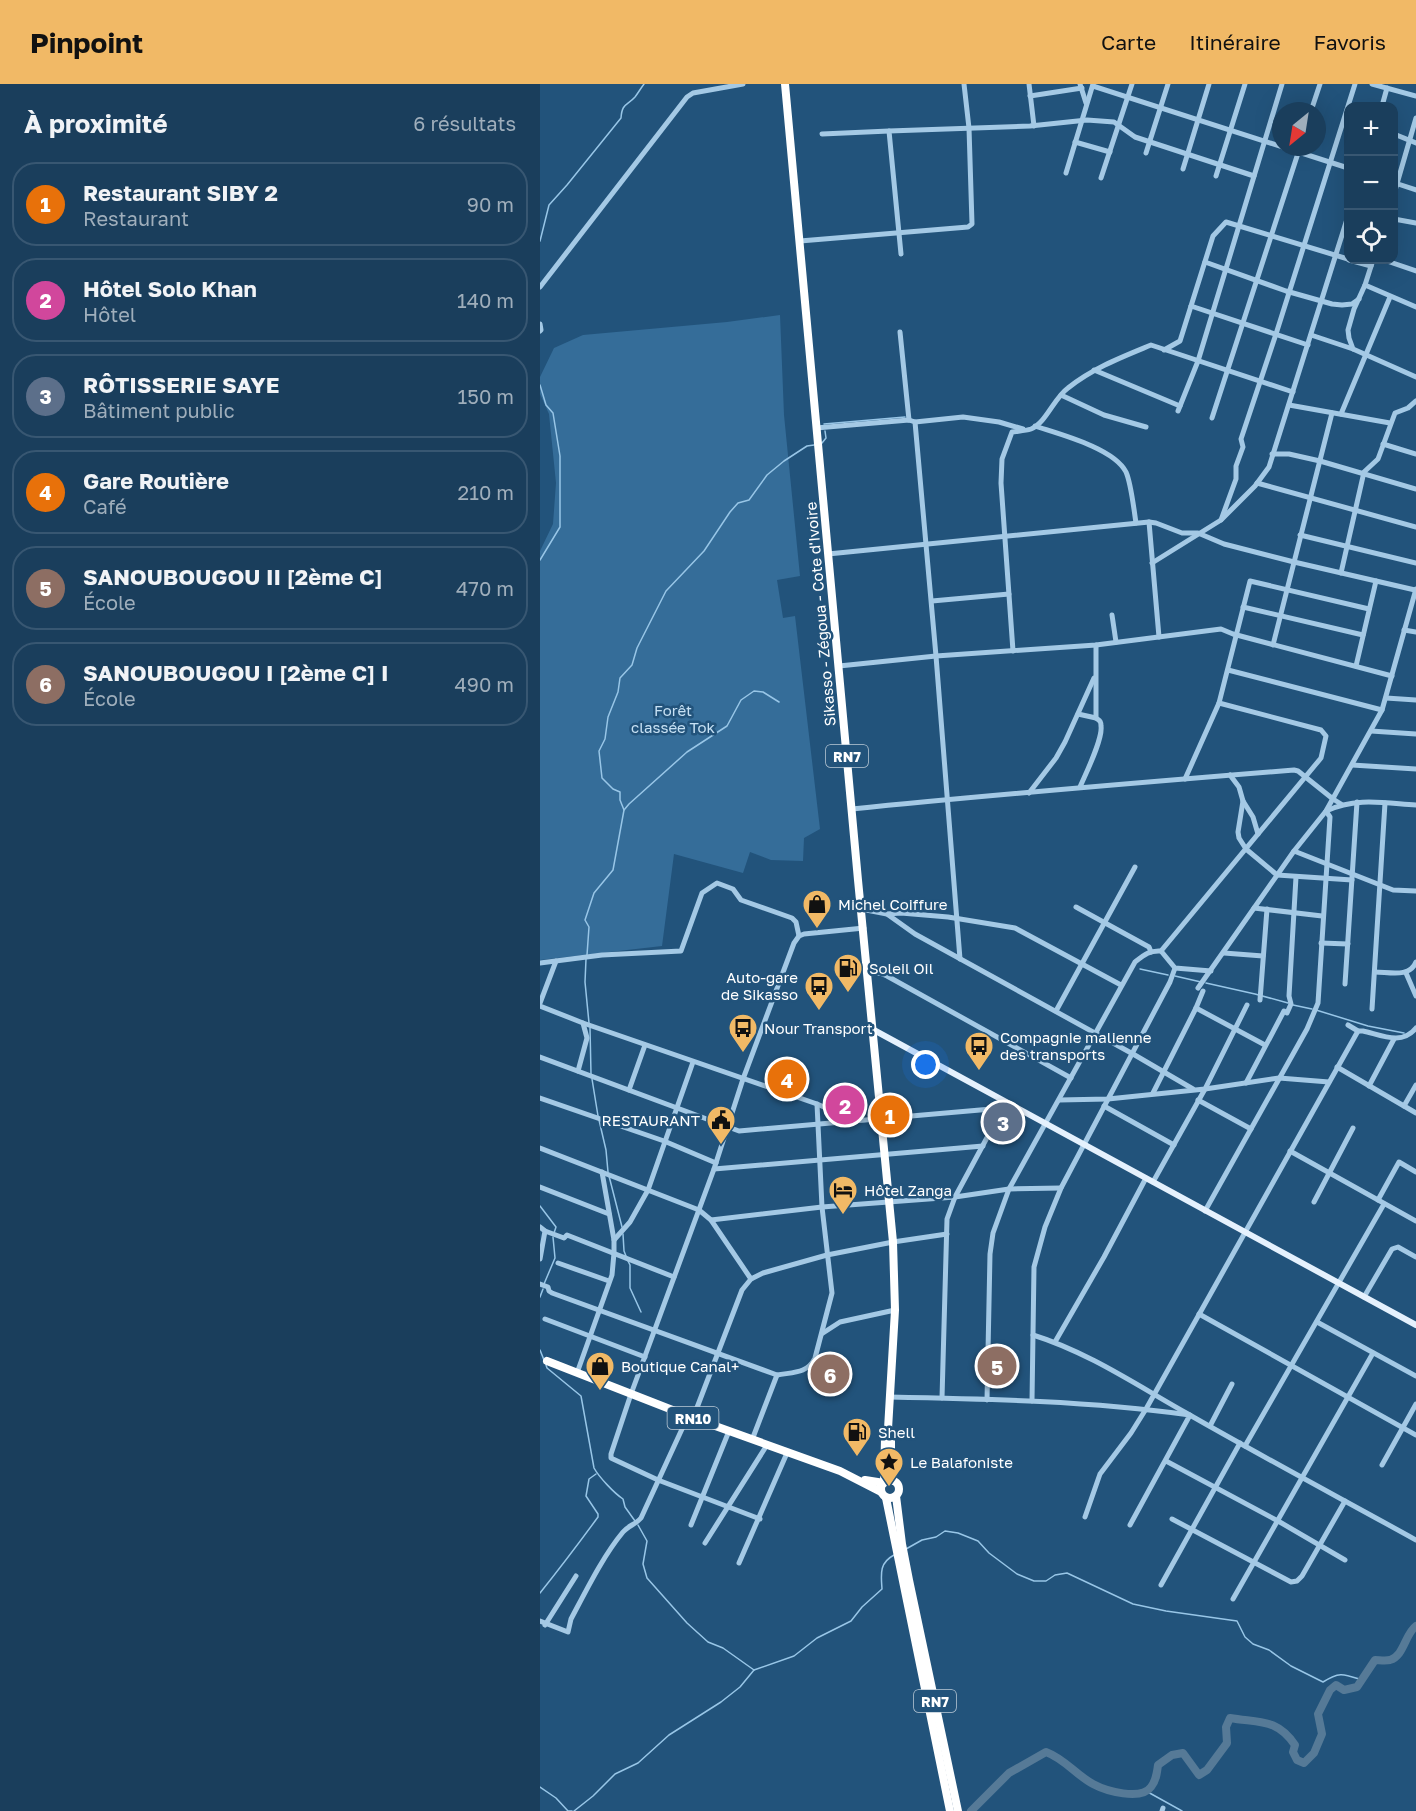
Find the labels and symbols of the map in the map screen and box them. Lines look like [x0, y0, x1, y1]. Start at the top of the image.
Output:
north arrow [1272, 102, 1326, 156]
street label: Sikasso - Zégoua - Cote d'Ivoire [801, 501, 839, 727]
park label: Forêt classée Tok [631, 701, 715, 736]
road number: RN7 [826, 745, 868, 767]
shop icon: Michel Coiffure [801, 888, 833, 930]
place label: Michel Coiffure [838, 895, 948, 913]
fuel station icon: Soleil Oil [832, 952, 864, 994]
place label: Soleil Oil [869, 959, 934, 977]
place label: Auto-gare de Sikasso [721, 968, 798, 1003]
bus stop icon: Auto-gare de Sikasso [803, 970, 835, 1012]
bus stop icon: Nour Transport [727, 1012, 759, 1054]
place label: Nour Transport [764, 1019, 873, 1037]
place label: Compagnie malienne des transports [1000, 1028, 1152, 1063]
bus stop icon: Compagnie malienne des transports [963, 1030, 995, 1072]
your location [911, 1050, 940, 1079]
pin: 4 [768, 1056, 806, 1102]
pin: 2 [826, 1082, 864, 1128]
pin: 1 [870, 1092, 910, 1138]
pin: 3 [984, 1100, 1022, 1144]
public building icon: RESTAURANT [705, 1104, 737, 1146]
place label: RESTAURANT [602, 1111, 700, 1129]
hotel icon: Hôtel Zanga [827, 1174, 859, 1216]
place label: Hôtel Zanga [864, 1181, 952, 1199]
pin: 5 [978, 1344, 1016, 1388]
shop icon: Boutique Canal+ [584, 1350, 616, 1392]
pin: 6 [810, 1352, 850, 1396]
place label: Boutique Canal+ [621, 1357, 739, 1375]
road number: RN10 [668, 1407, 718, 1429]
fuel station icon: Shell [841, 1416, 873, 1458]
place label: Shell [878, 1423, 915, 1441]
place icon: Le Balafoniste [873, 1446, 905, 1488]
place label: Le Balafoniste [910, 1453, 1013, 1471]
road number: RN7 [914, 1690, 956, 1712]

